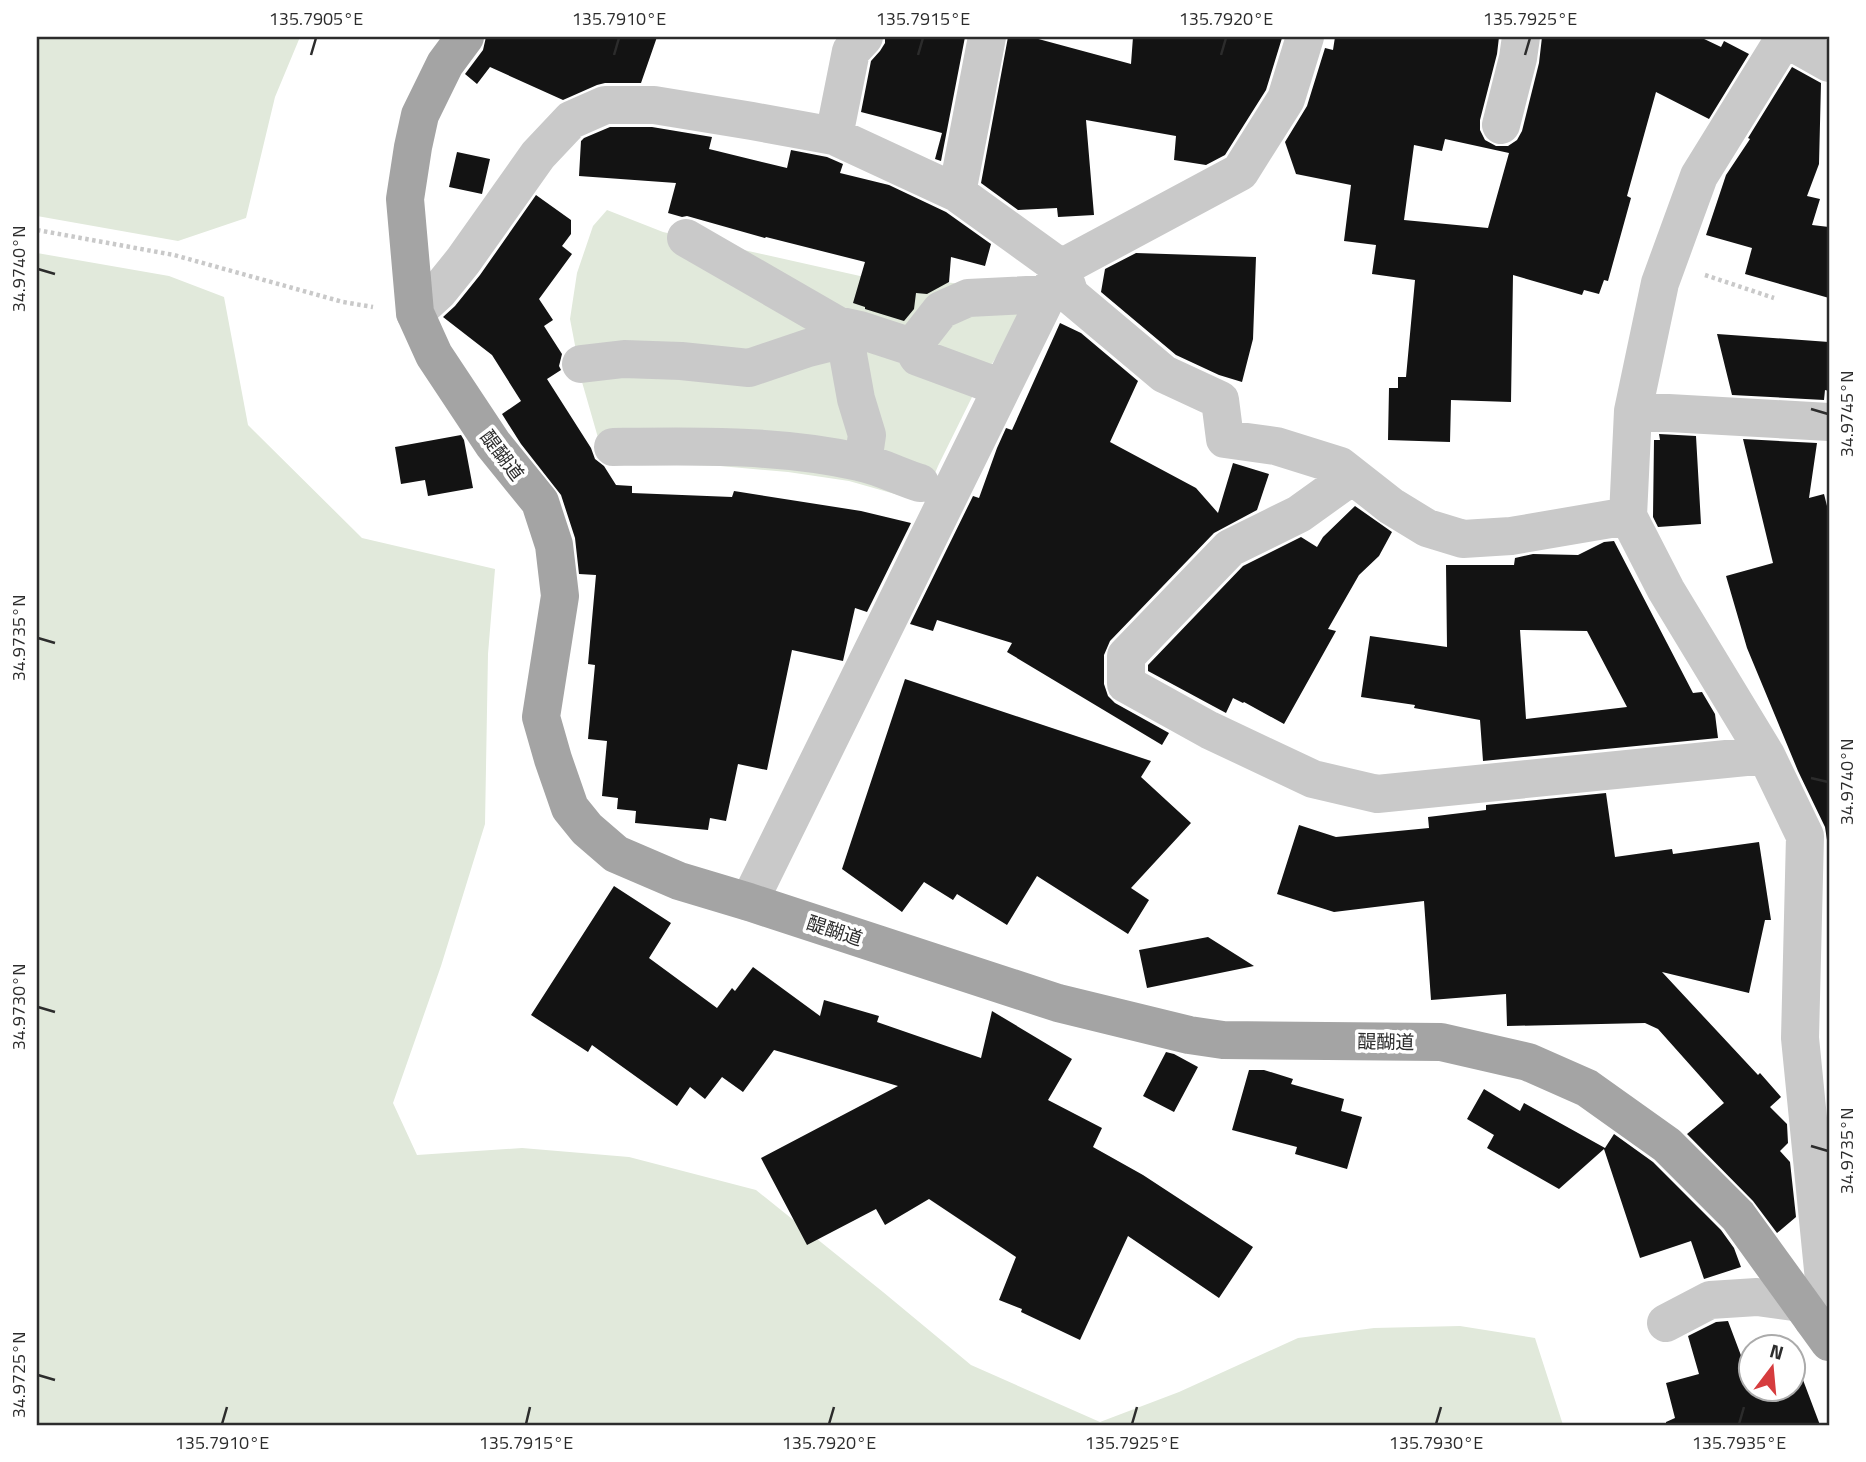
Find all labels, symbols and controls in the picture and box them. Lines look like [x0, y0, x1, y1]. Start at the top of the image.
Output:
text: 135.7905°E [269, 5, 363, 32]
text: 135.7910°E [572, 5, 666, 32]
text: 135.7915°E [876, 5, 970, 32]
text: 135.7920°E [1179, 5, 1273, 32]
text: 135.7925°E [1483, 5, 1577, 32]
text: 34.9740°N [5, 226, 32, 312]
text: 34.9745°N [1833, 371, 1860, 457]
street label: 醍醐道 [474, 424, 532, 486]
text: 34.9735°N [5, 595, 32, 681]
text: 34.9740°N [1833, 739, 1860, 825]
street label: 醍醐道 [803, 907, 867, 953]
text: 34.9730°N [5, 964, 32, 1050]
street label: 醍醐道 [1357, 1026, 1415, 1056]
text: 34.9735°N [1833, 1108, 1860, 1194]
text: 34.9725°N [5, 1332, 32, 1418]
north arrow [1736, 1332, 1806, 1402]
text: N [1766, 1335, 1787, 1367]
text: 135.7910°E [175, 1429, 269, 1456]
text: 135.7915°E [479, 1429, 573, 1456]
text: 135.7920°E [782, 1429, 876, 1456]
text: 135.7925°E [1085, 1429, 1179, 1456]
text: 135.7930°E [1389, 1429, 1483, 1456]
text: 135.7935°E [1692, 1429, 1786, 1456]

